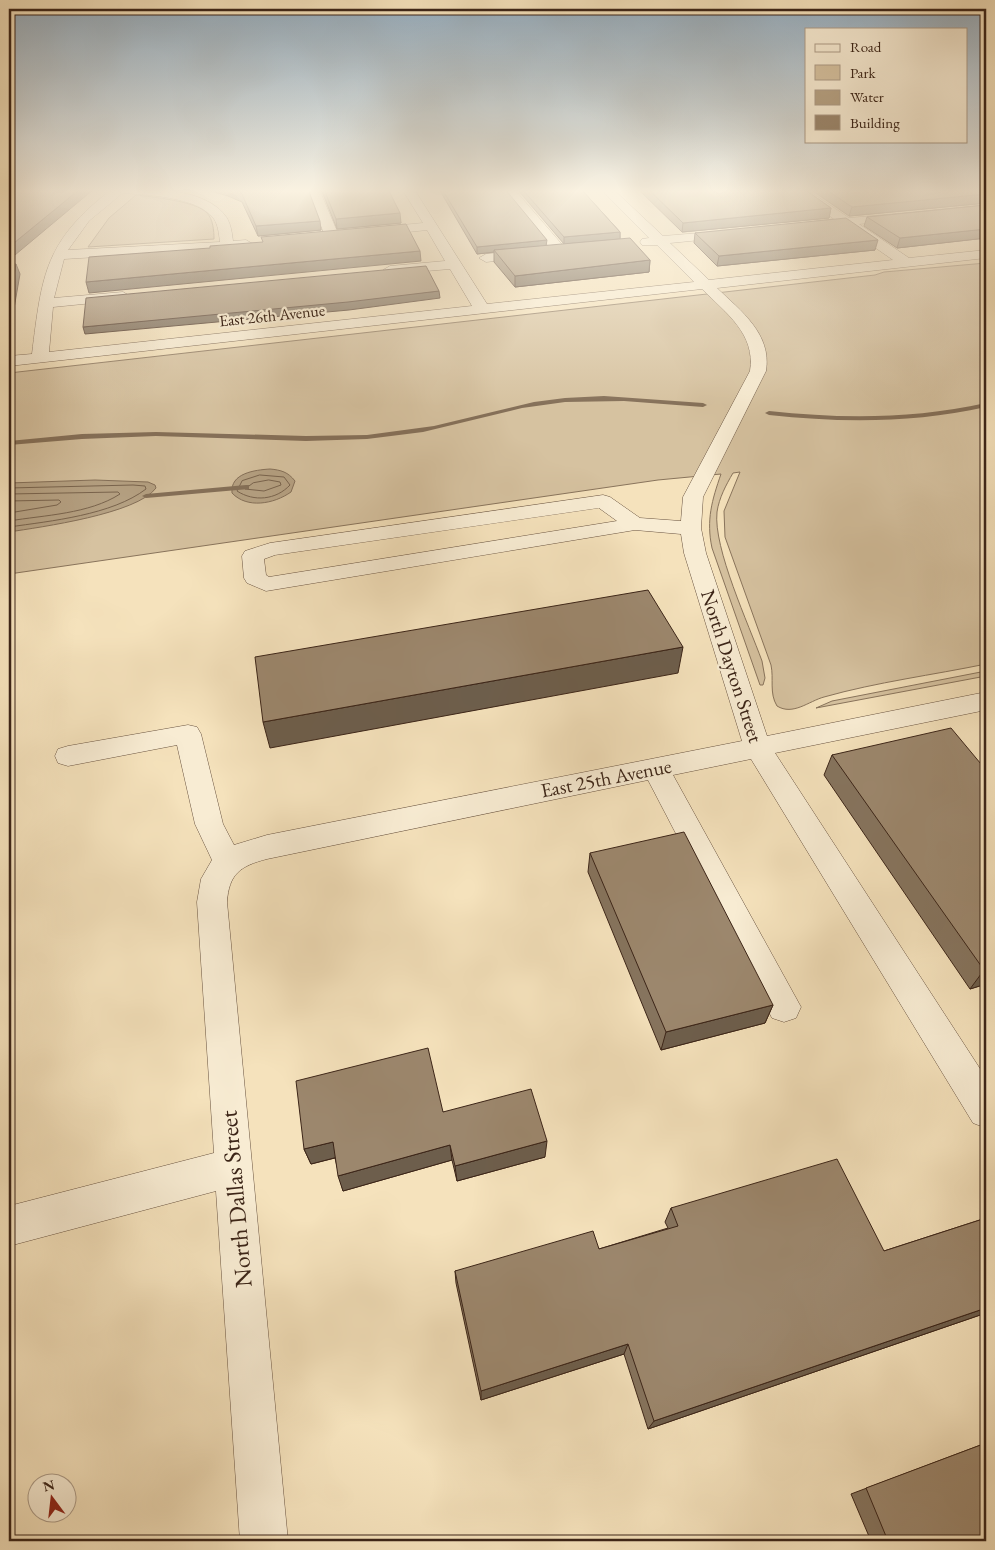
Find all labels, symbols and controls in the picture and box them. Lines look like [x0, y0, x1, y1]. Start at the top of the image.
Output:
legend [805, 28, 968, 142]
text: Road [850, 37, 882, 56]
text: Park [850, 63, 877, 82]
text: Water [850, 87, 884, 106]
text: Building [850, 113, 900, 132]
street label: East 26th Avenue [218, 300, 326, 331]
street label: North Dayton Street [695, 586, 769, 746]
street label: East 25th Avenue [538, 753, 674, 803]
street label: North Dallas Street [212, 1109, 259, 1289]
north arrow [28, 1472, 78, 1522]
text: N [41, 1475, 57, 1496]

